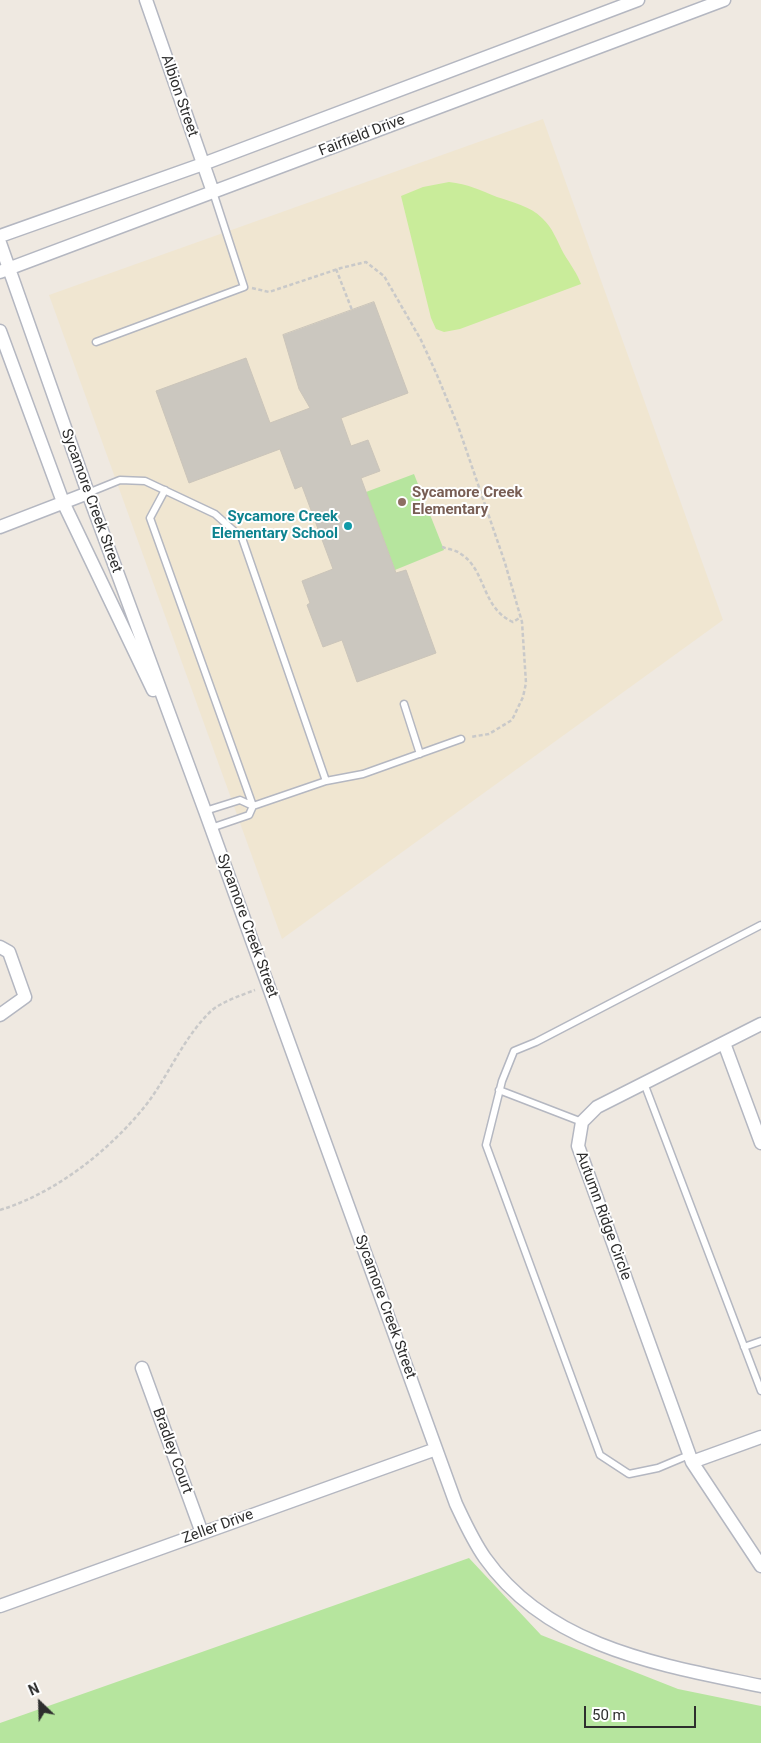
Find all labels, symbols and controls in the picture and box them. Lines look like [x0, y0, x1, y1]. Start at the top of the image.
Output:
street label: Albion Street [157, 53, 201, 139]
street label: Fairfield Drive [316, 111, 408, 161]
street label: Sycamore Creek Street [57, 427, 125, 575]
place label: Sycamore Creek Elementary [412, 484, 523, 519]
marker: Sycamore Creek Elementary [396, 496, 408, 508]
place label: Sycamore Creek Elementary School [212, 508, 338, 543]
marker: Sycamore Creek Elementary School [342, 520, 354, 532]
street label: Sycamore Creek Street [213, 852, 281, 1000]
street label: Autumn Ridge Circle [571, 1149, 635, 1283]
street label: Sycamore Creek Street [351, 1233, 419, 1381]
street label: Bradley Court [148, 1406, 196, 1496]
street label: Zeller Drive [180, 1506, 256, 1548]
north arrow [15, 1678, 65, 1728]
text: N [26, 1680, 42, 1699]
scale bar [586, 1696, 698, 1728]
text: 50 m [592, 1706, 626, 1724]

